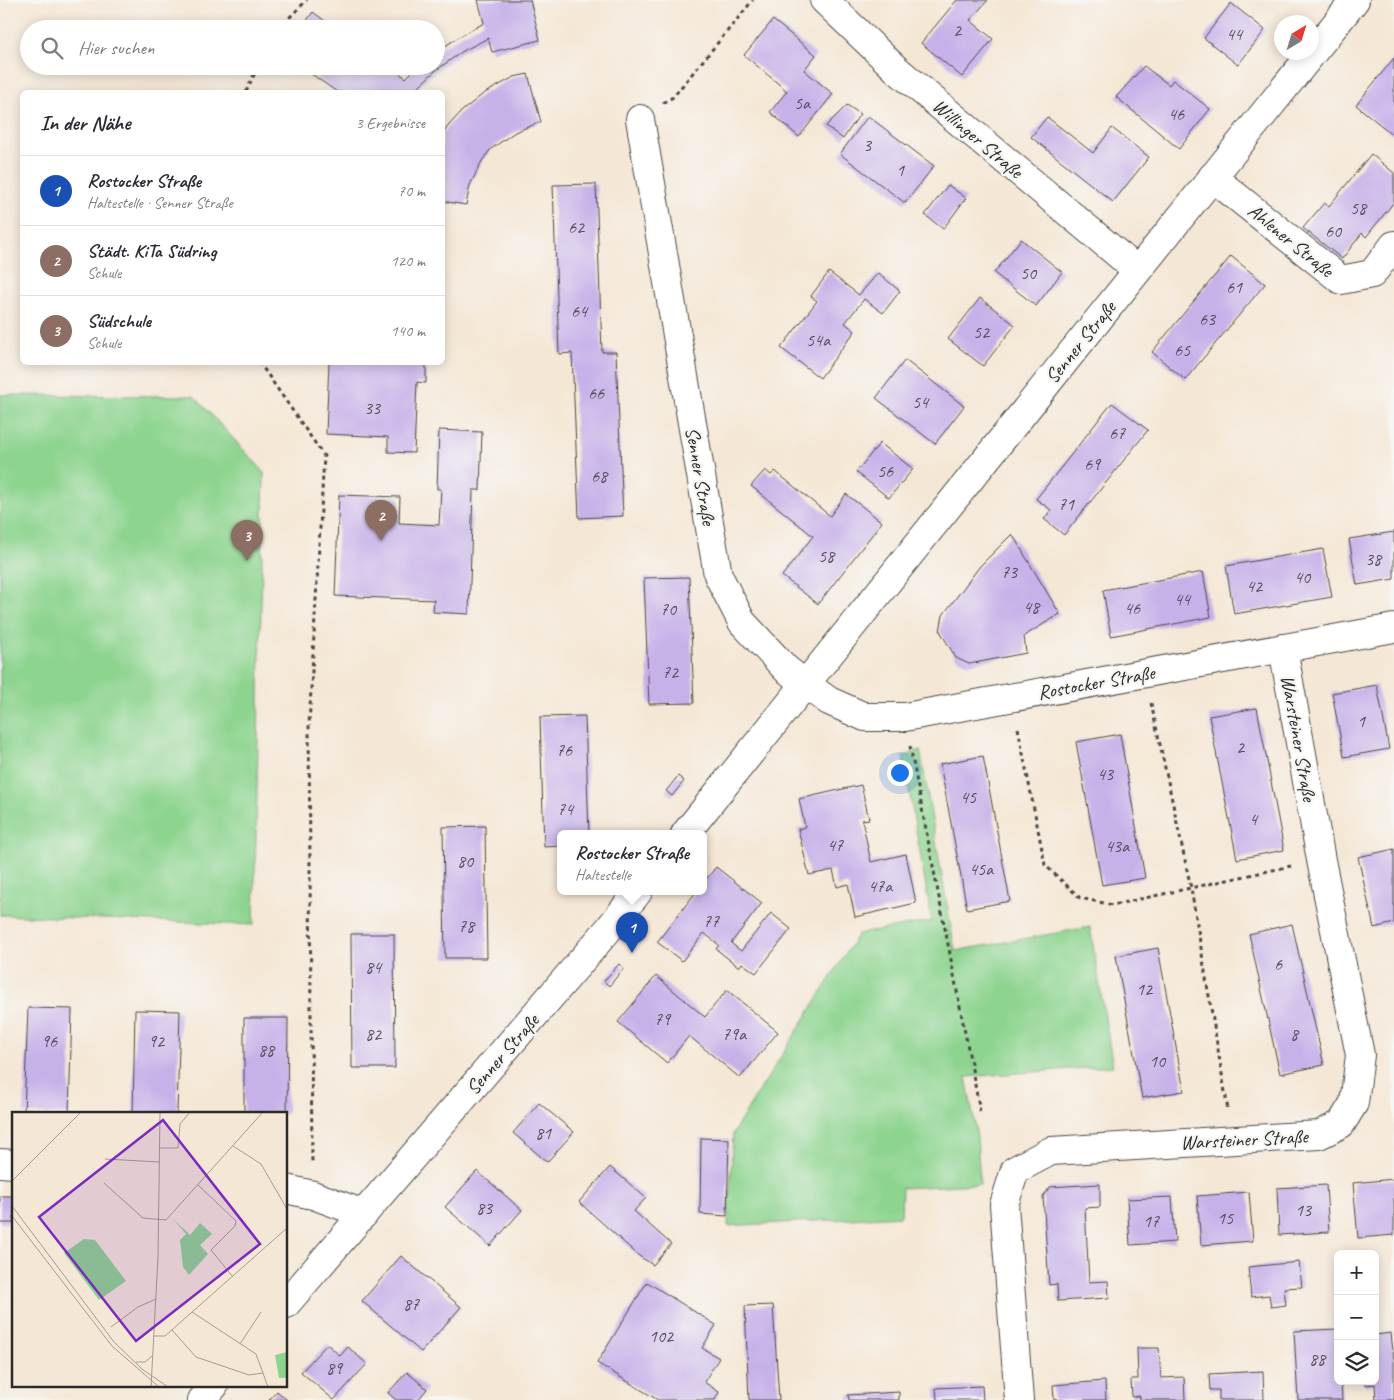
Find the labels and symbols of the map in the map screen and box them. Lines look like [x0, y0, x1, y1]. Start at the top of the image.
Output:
north arrow [1274, 15, 1319, 60]
house number: 2 [953, 19, 963, 41]
house number: 44 [1226, 23, 1244, 45]
house number: 5a [794, 92, 811, 114]
street label: Willinger Straße [927, 93, 1029, 184]
house number: 46 [1168, 103, 1185, 125]
house number: 3 [863, 134, 873, 156]
house number: 1 [896, 159, 905, 181]
house number: 58 [1350, 197, 1368, 219]
street label: Ahlener Straße [1243, 198, 1340, 283]
house number: 62 [568, 216, 586, 238]
house number: 60 [1325, 220, 1343, 242]
house number: 50 [1020, 262, 1038, 284]
house number: 61 [1226, 276, 1243, 298]
street label: Senner Straße [1040, 295, 1122, 389]
house number: 64 [571, 300, 589, 322]
house number: 63 [1199, 308, 1217, 330]
house number: 52 [973, 321, 991, 343]
house number: 54a [806, 329, 831, 351]
house number: 65 [1174, 339, 1191, 361]
house number: 66 [588, 382, 605, 404]
house number: 54 [912, 391, 930, 413]
house number: 33 [364, 397, 382, 419]
house number: 67 [1109, 422, 1126, 444]
street label: Senner Straße [680, 425, 722, 528]
house number: 69 [1084, 453, 1102, 475]
house number: 56 [877, 460, 894, 482]
house number: 68 [591, 465, 609, 487]
house number: 71 [1058, 493, 1075, 515]
pin: 2 [365, 500, 397, 541]
pin: 3 [231, 520, 263, 561]
house number: 58 [818, 545, 836, 567]
house number: 38 [1365, 548, 1383, 570]
house number: 73 [1001, 561, 1019, 583]
house number: 40 [1294, 566, 1312, 588]
house number: 42 [1246, 575, 1264, 597]
house number: 44 [1174, 588, 1192, 610]
house number: 48 [1023, 596, 1041, 618]
house number: 46 [1124, 597, 1141, 619]
house number: 70 [660, 598, 678, 620]
street label: Rostocker Straße [1036, 660, 1158, 705]
house number: 72 [662, 661, 680, 683]
street label: Warsteiner Straße [1275, 673, 1322, 805]
house number: 1 [1357, 710, 1366, 732]
house number: 2 [1236, 736, 1246, 758]
house number: 76 [556, 739, 573, 761]
your location [887, 760, 913, 786]
house number: 43 [1097, 763, 1115, 785]
house number: 45 [960, 786, 977, 808]
house number: 74 [557, 798, 575, 820]
house number: 4 [1249, 808, 1259, 830]
house number: 47 [827, 834, 844, 856]
house number: 43a [1105, 835, 1130, 857]
house number: 80 [457, 850, 475, 872]
house number: 45a [969, 858, 994, 880]
house number: 47a [868, 875, 893, 897]
house number: 77 [703, 910, 720, 932]
pin: 1 [616, 912, 648, 953]
house number: 78 [458, 915, 476, 937]
house number: 6 [1274, 953, 1283, 975]
house number: 84 [365, 956, 383, 978]
house number: 12 [1136, 978, 1154, 1000]
street label: Senner Straße [460, 1008, 545, 1100]
house number: 79 [654, 1008, 672, 1030]
house number: 82 [365, 1023, 383, 1045]
house number: 79a [722, 1023, 747, 1045]
house number: 8 [1290, 1023, 1300, 1045]
house number: 96 [41, 1030, 58, 1052]
house number: 92 [148, 1030, 166, 1052]
house number: 88 [258, 1039, 276, 1061]
house number: 10 [1149, 1050, 1167, 1072]
inset map [12, 1112, 288, 1388]
house number: 81 [535, 1122, 552, 1144]
street label: Warsteiner Straße [1180, 1124, 1310, 1155]
house number: 83 [476, 1197, 494, 1219]
house number: 13 [1295, 1199, 1313, 1221]
house number: 15 [1217, 1207, 1234, 1229]
house number: 17 [1143, 1210, 1160, 1232]
house number: 87 [403, 1293, 420, 1315]
house number: 102 [649, 1325, 675, 1347]
house number: 88 [1309, 1348, 1327, 1370]
house number: 89 [326, 1357, 344, 1379]

